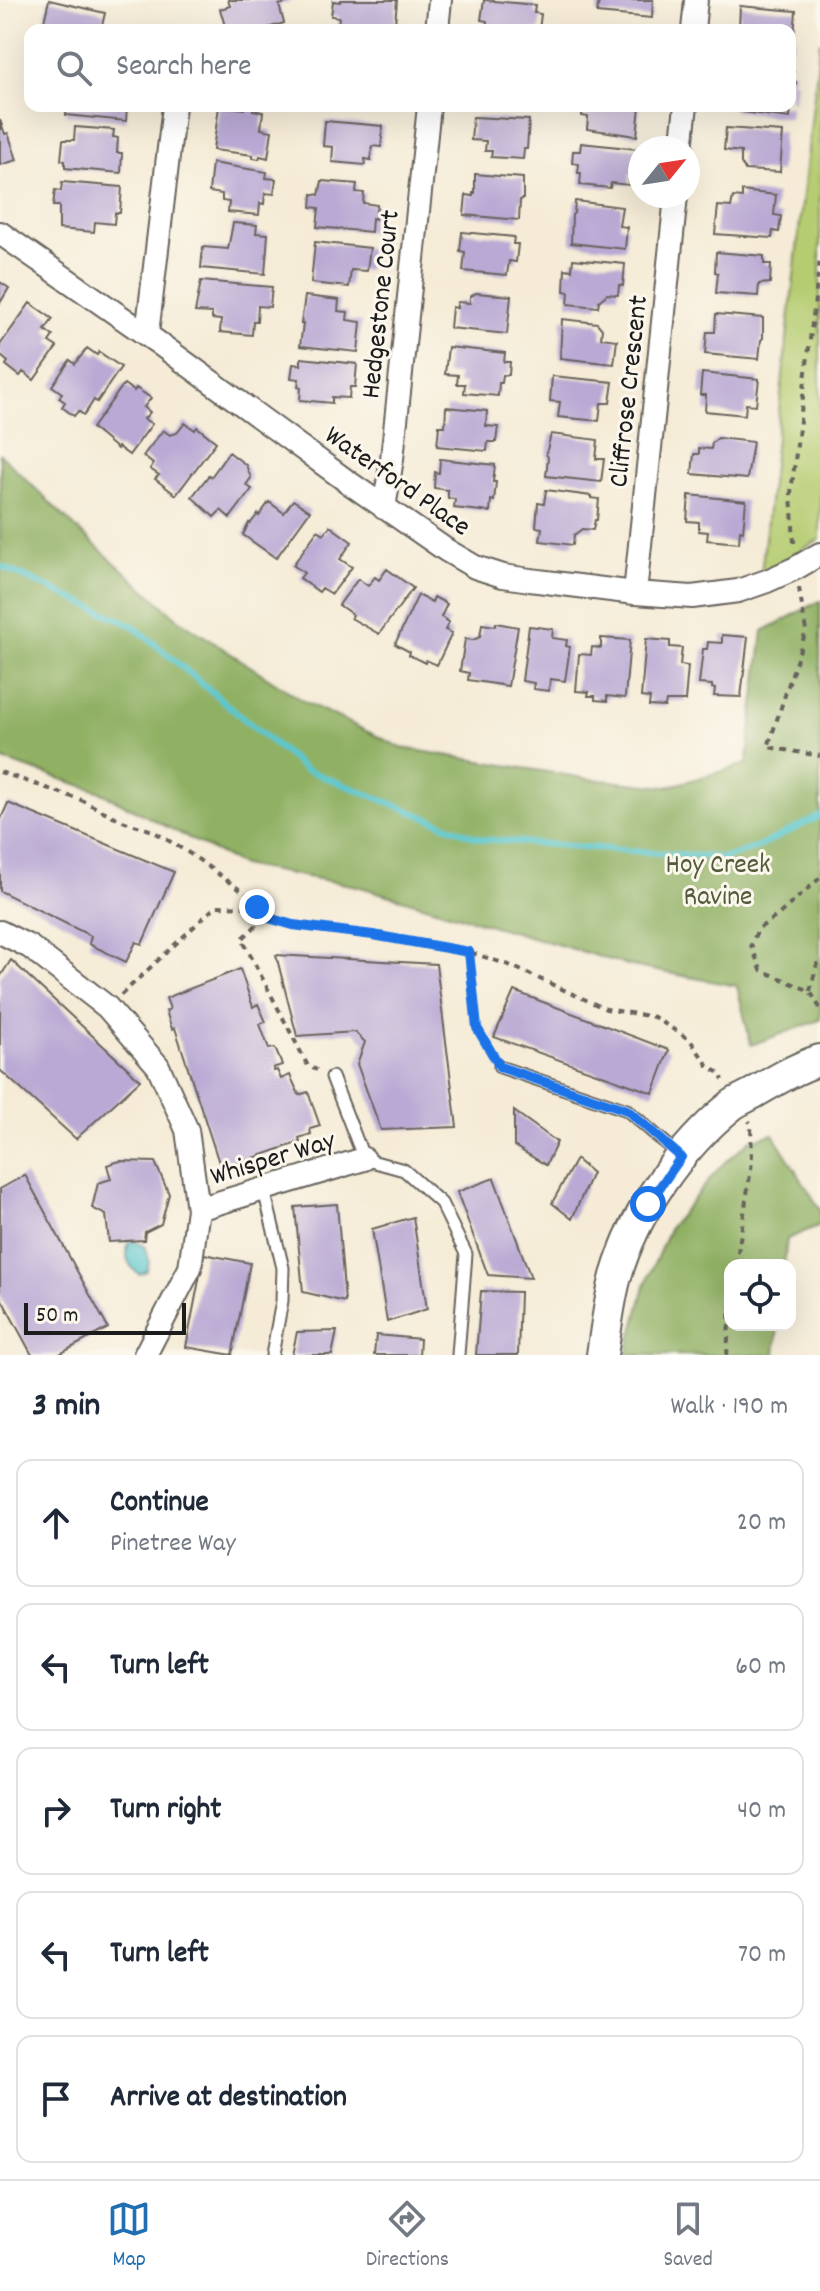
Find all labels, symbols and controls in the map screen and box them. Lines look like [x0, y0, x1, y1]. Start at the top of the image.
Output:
search box [24, 24, 796, 112]
icon: search [52, 46, 96, 90]
text: Search here [116, 47, 252, 90]
north arrow [628, 136, 700, 208]
street label: Hedgestone Court [353, 208, 413, 401]
street label: Cliffrose Crescent [601, 293, 661, 490]
street label: Waterford Place [315, 418, 477, 548]
park label: Hoy Creek Ravine [666, 847, 770, 919]
route end [239, 889, 275, 925]
street label: Whisper Way [206, 1123, 341, 1199]
route start [630, 1186, 666, 1222]
map controls [724, 1259, 796, 1331]
button: locate [724, 1259, 796, 1331]
scale bar [24, 1299, 186, 1335]
text: 50 m [36, 1301, 78, 1332]
text: 3 min [32, 1383, 100, 1432]
text: Walk · 190 m [671, 1389, 788, 1426]
text: Continue [110, 1483, 209, 1526]
icon: ahead [34, 1501, 78, 1545]
text: 20 m [737, 1505, 786, 1542]
text: Pinetree Way [110, 1526, 236, 1563]
icon: left [34, 1645, 78, 1689]
text: Turn left [110, 1646, 209, 1689]
text: 60 m [735, 1649, 786, 1686]
icon: right [34, 1789, 78, 1833]
text: Turn right [110, 1790, 221, 1833]
text: 40 m [737, 1793, 786, 1830]
icon: left [34, 1933, 78, 1977]
text: Turn left [110, 1934, 209, 1977]
text: 70 m [738, 1937, 786, 1974]
icon: arrive [34, 2077, 78, 2121]
text: Arrive at destination [110, 2078, 347, 2121]
tab: Map [107, 2197, 151, 2276]
tab: Directions [366, 2197, 449, 2276]
tab: Saved [664, 2197, 713, 2276]

